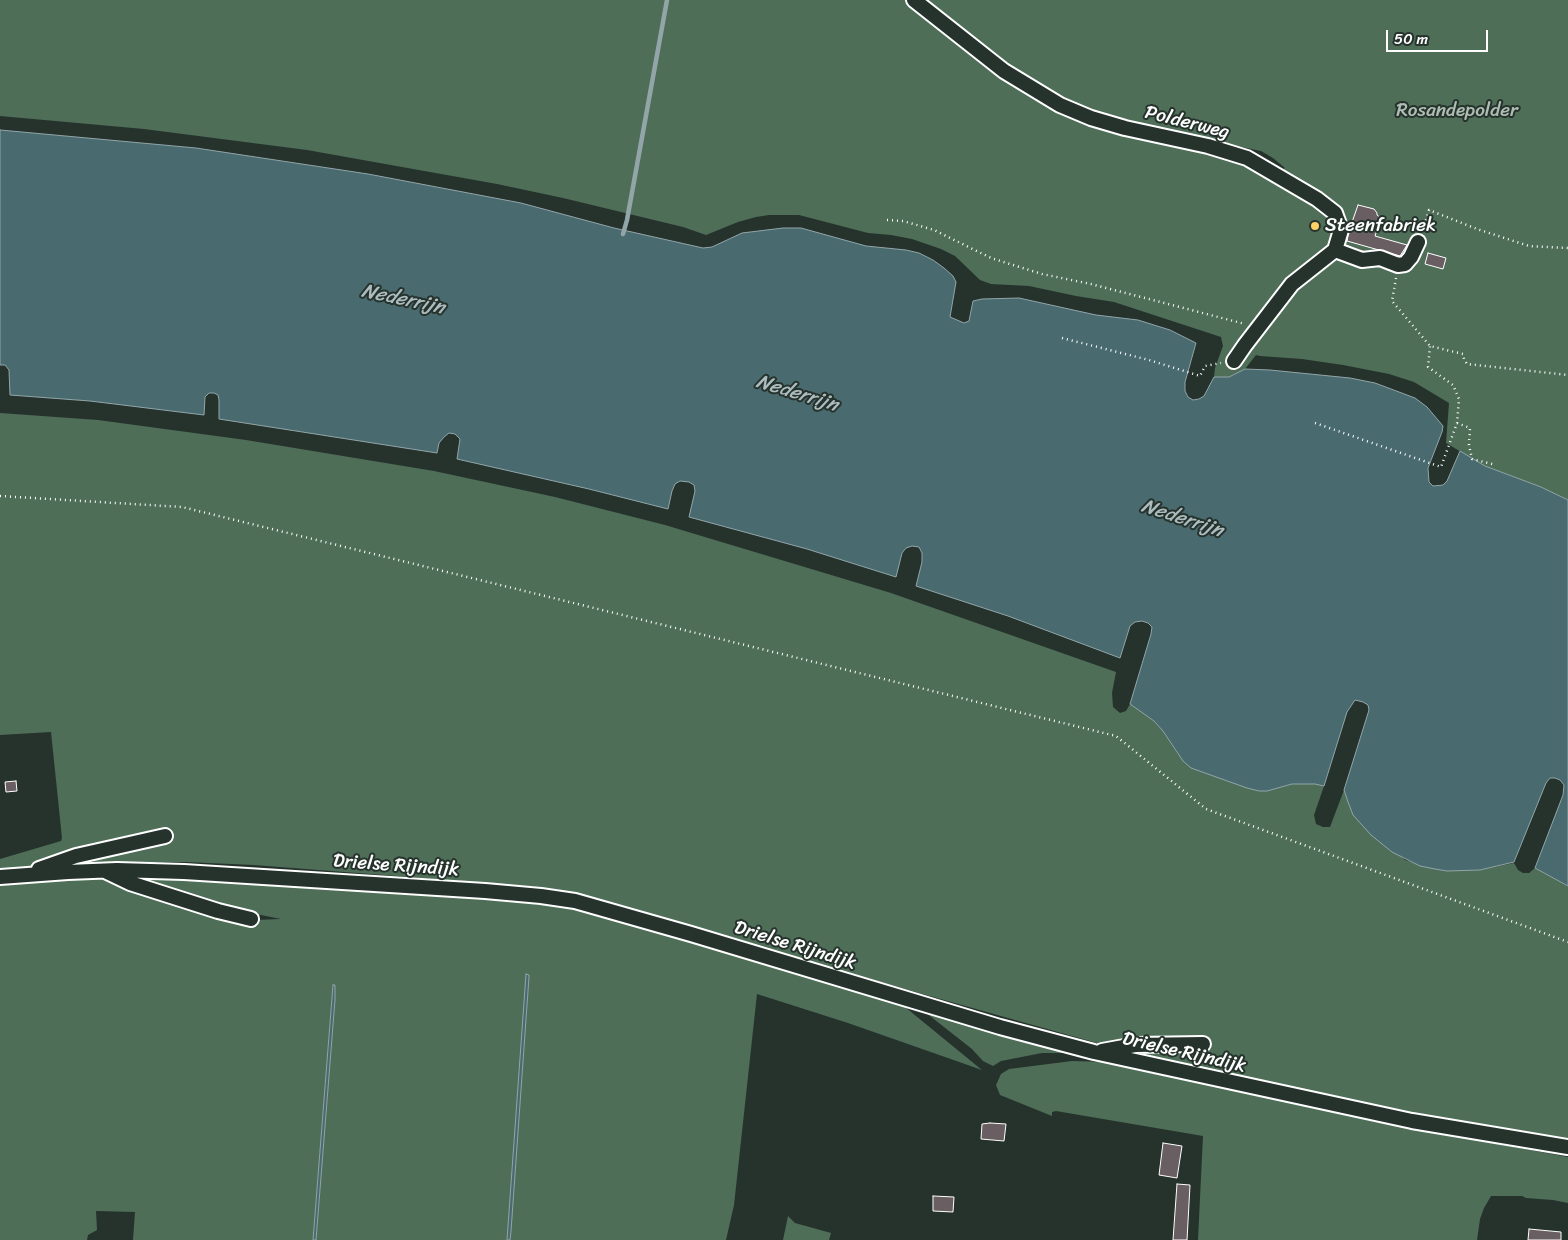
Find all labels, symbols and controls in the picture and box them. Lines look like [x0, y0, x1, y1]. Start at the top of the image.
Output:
scale bar [1388, 20, 1490, 52]
text: 50 m [1394, 26, 1428, 52]
park label: Rosandepolder [1396, 100, 1518, 122]
street label: Polderweg [1142, 102, 1232, 144]
place label: Steenfabriek [1325, 215, 1436, 237]
marker: Steenfabriek [1309, 220, 1321, 232]
water label: Nederrijn [359, 280, 447, 320]
water label: Nederrijn [753, 370, 841, 418]
water label: Nederrijn [1138, 495, 1226, 543]
street label: Drielse Rijndijk [332, 850, 460, 882]
street label: Drielse Rijndijk [731, 917, 859, 975]
street label: Drielse Rijndijk [1120, 1028, 1248, 1078]

